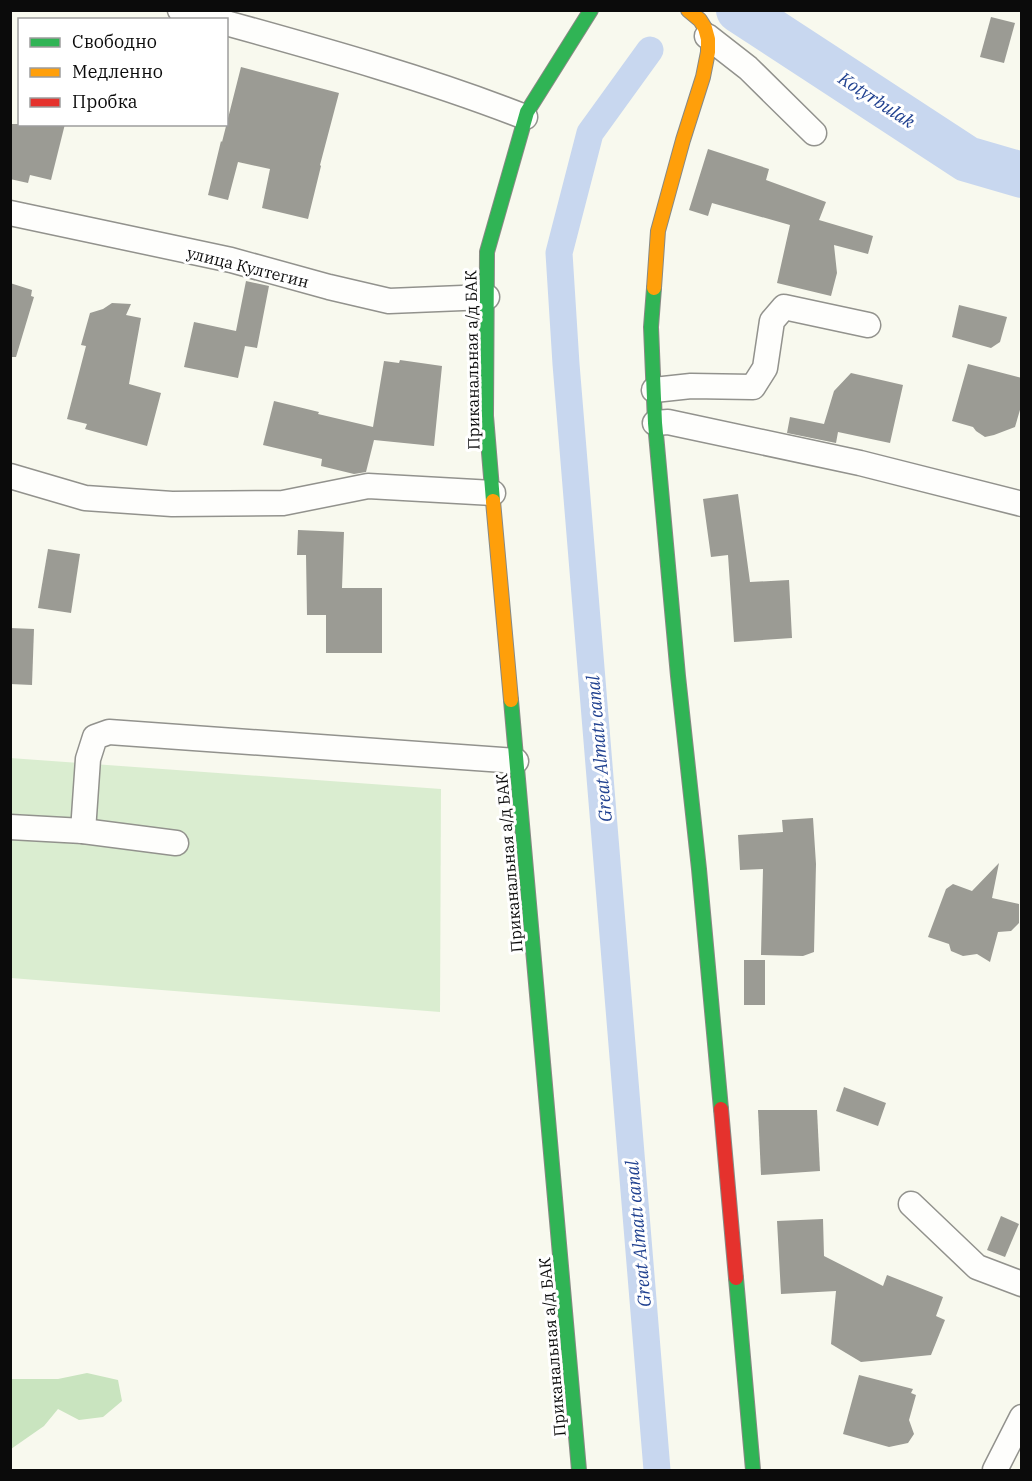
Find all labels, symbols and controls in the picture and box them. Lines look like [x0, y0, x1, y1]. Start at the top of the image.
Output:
legend [18, 18, 228, 126]
text: Свободно [72, 30, 157, 53]
text: Медленно [72, 60, 163, 83]
water label: Kotyrbulak [834, 66, 920, 133]
text: Пробка [72, 90, 138, 113]
street label: улица Култегин [185, 242, 311, 292]
street label: Приканальная а/д БАК [460, 270, 484, 450]
water label: Great Almatı canal [581, 674, 617, 823]
street label: Приканальная а/д БАК [491, 773, 527, 953]
water label: Great Almatı canal [620, 1159, 656, 1308]
street label: Приканальная а/д БАК [534, 1257, 570, 1437]

